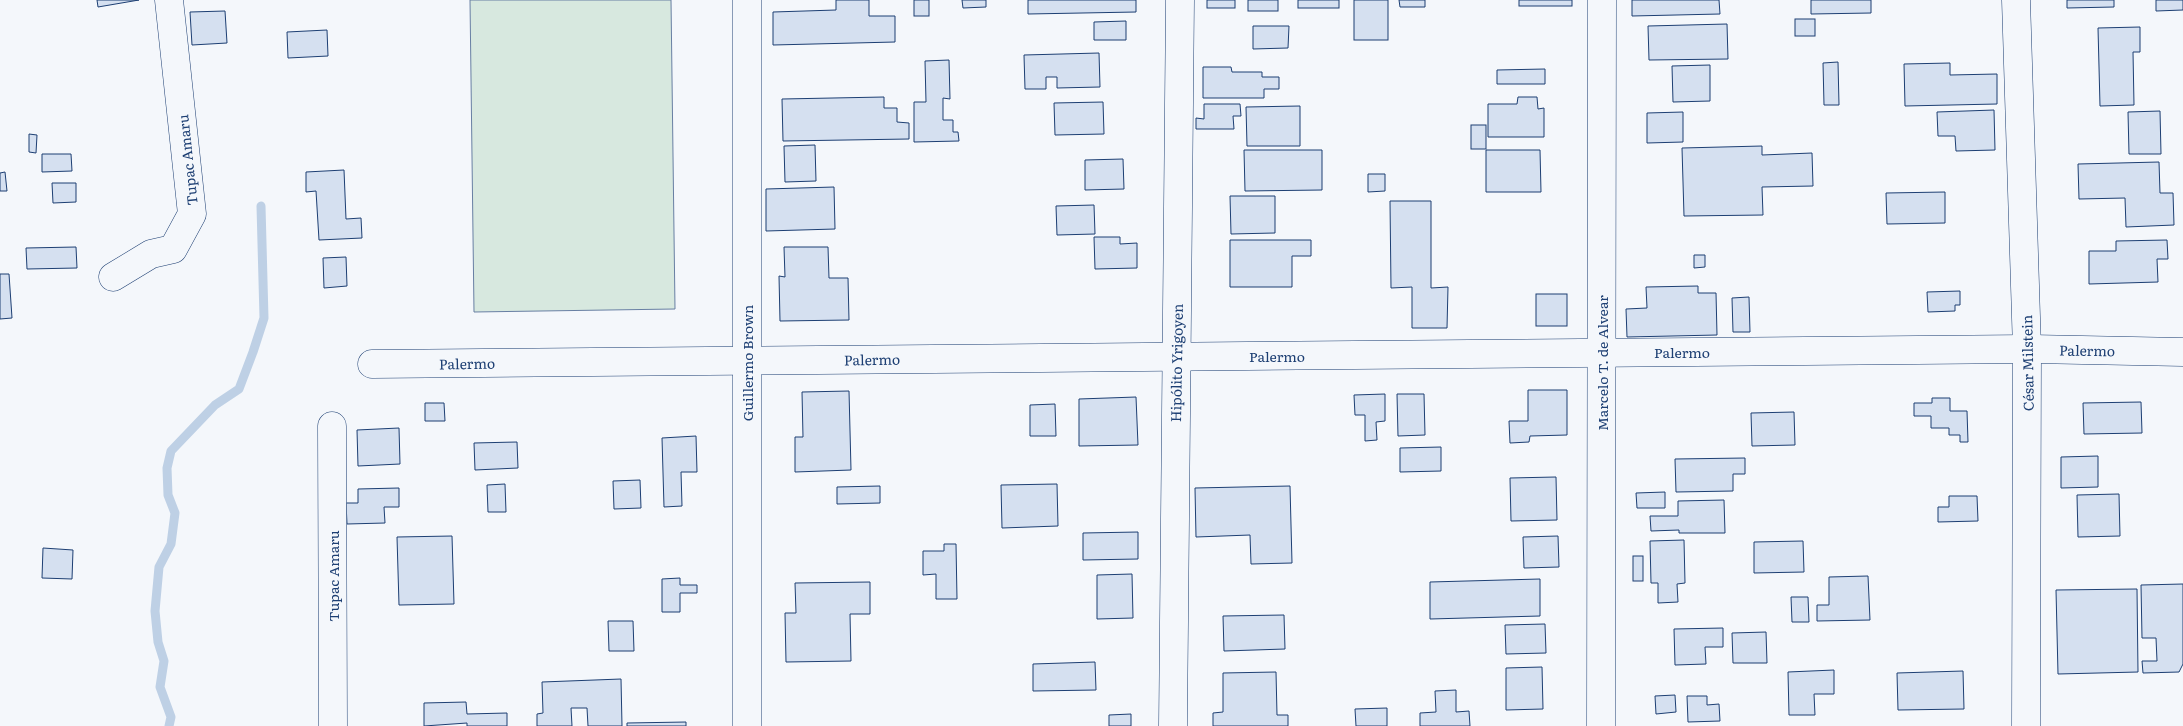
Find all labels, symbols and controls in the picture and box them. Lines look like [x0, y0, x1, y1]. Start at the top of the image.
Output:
street label: Tupac Amaru [172, 113, 202, 206]
street label: Marcelo T. de Alvear [1592, 295, 1612, 431]
street label: Hipólito Yrigoyen [1165, 304, 1187, 422]
street label: Guillermo Brown [737, 305, 757, 421]
street label: César Milstein [2016, 315, 2038, 411]
street label: Palermo [2059, 340, 2115, 360]
street label: Palermo [1654, 342, 1710, 362]
street label: Palermo [1249, 346, 1305, 366]
street label: Palermo [844, 349, 900, 369]
street label: Palermo [439, 353, 495, 373]
street label: Tupac Amaru [323, 530, 343, 622]

